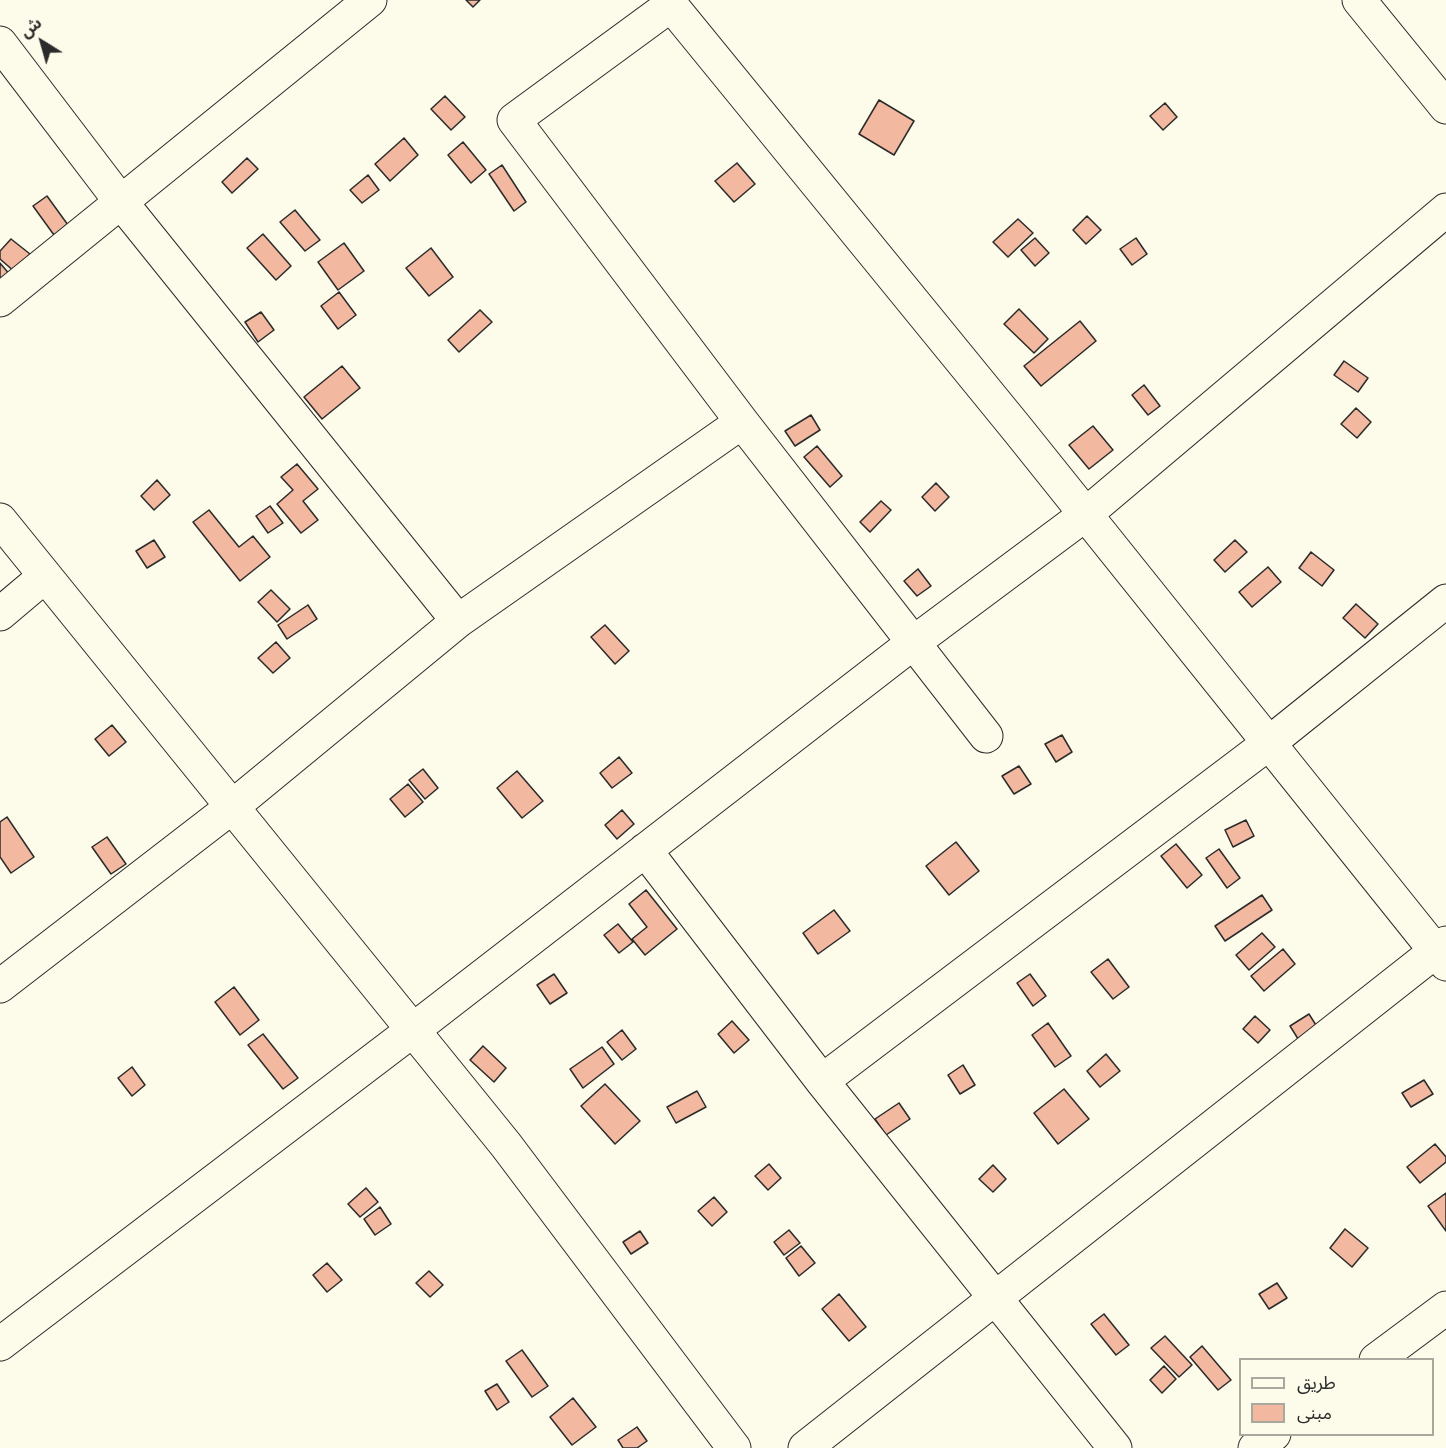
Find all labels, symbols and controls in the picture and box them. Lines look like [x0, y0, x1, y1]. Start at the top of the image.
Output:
north arrow [12, 12, 72, 72]
text: ش [16, 13, 45, 41]
legend [1239, 1358, 1434, 1436]
text: طريق [1297, 1372, 1336, 1394]
text: مبنى [1297, 1402, 1332, 1424]

